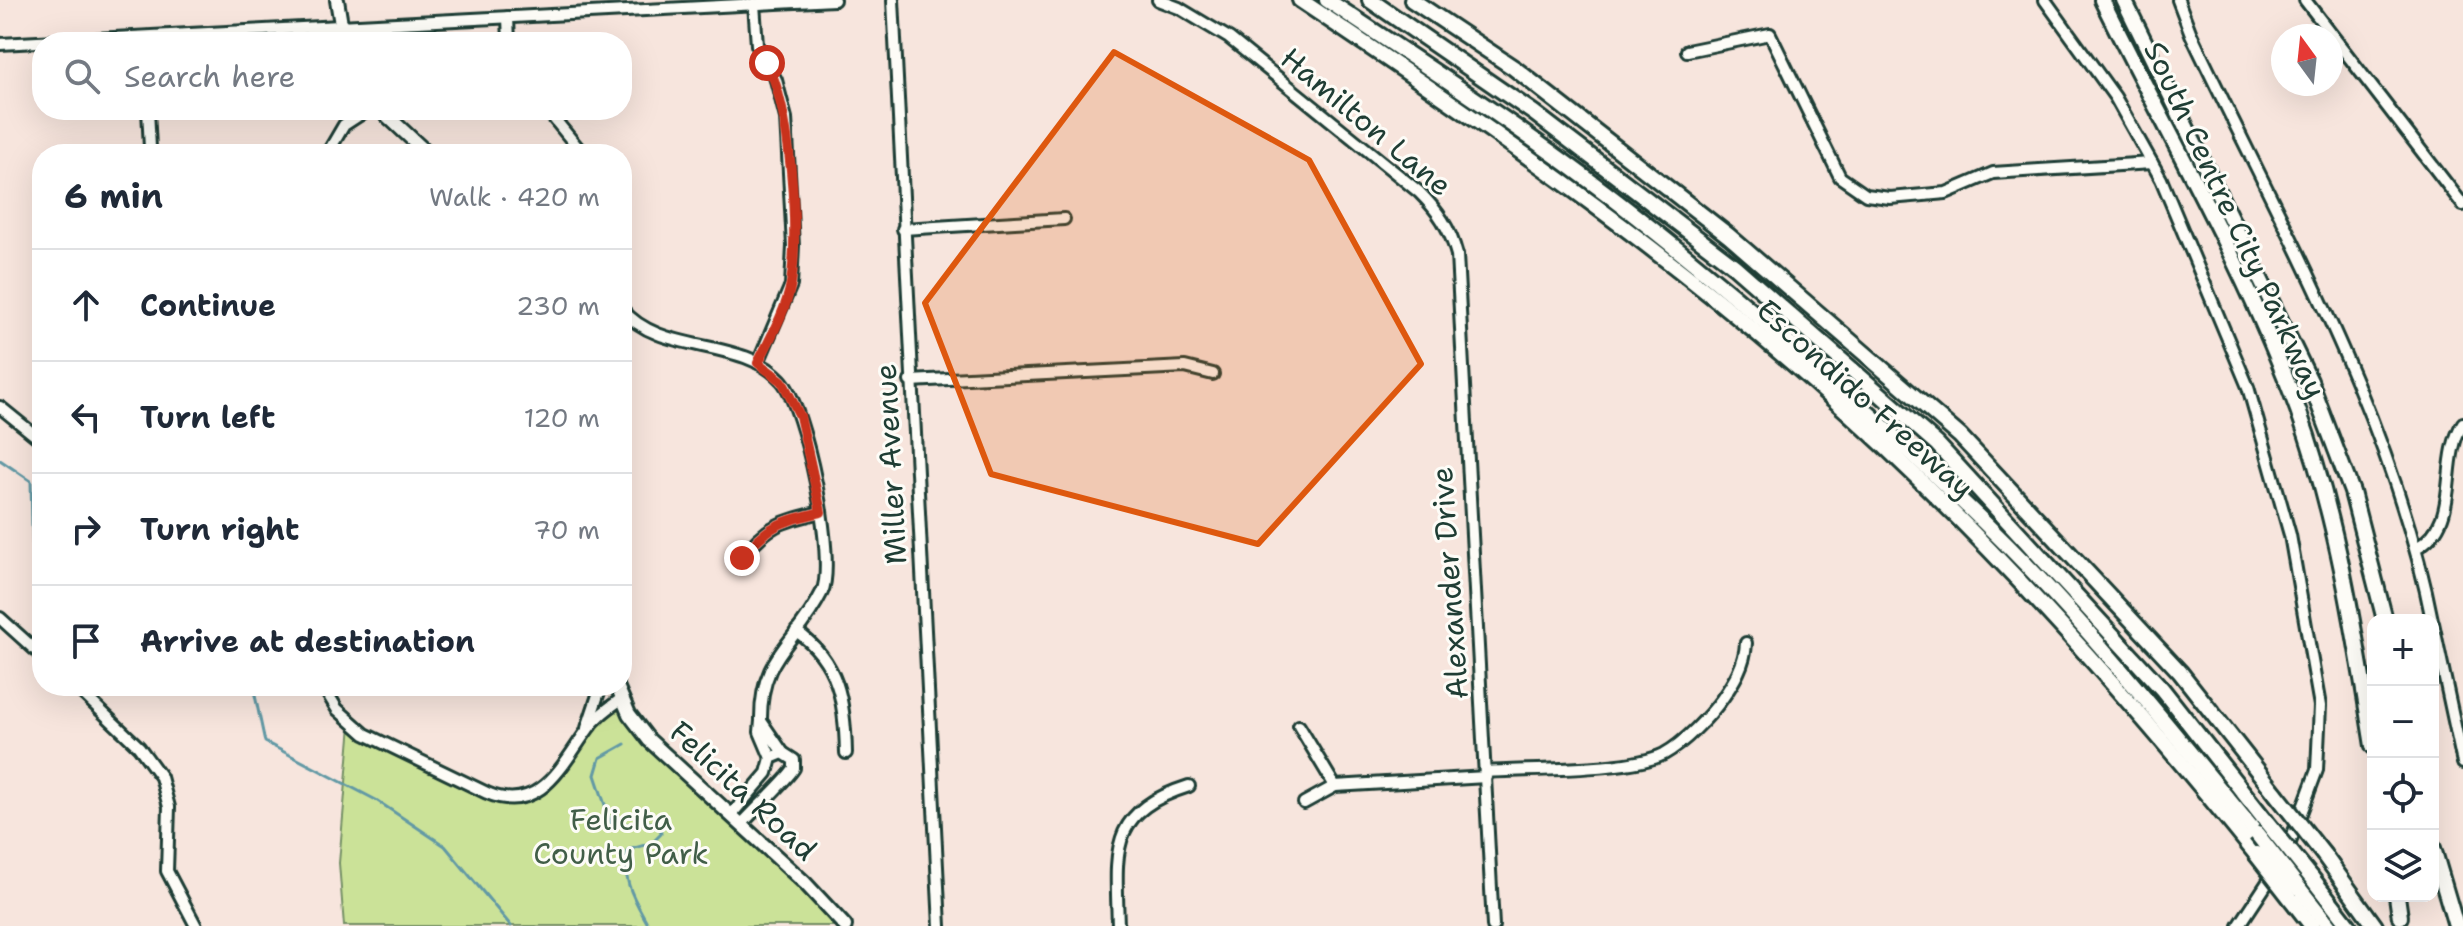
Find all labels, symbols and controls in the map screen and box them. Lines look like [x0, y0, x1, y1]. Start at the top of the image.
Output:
north arrow [2271, 24, 2343, 96]
search box [32, 32, 632, 120]
street label: South Centre City Parkway [2135, 35, 2336, 405]
street label: Hamilton Lane [1272, 38, 1461, 205]
route start [749, 45, 785, 81]
icon: search [60, 54, 104, 98]
text: Search here [124, 56, 295, 97]
text: 6 min [64, 173, 163, 219]
text: Walk · 420 m [429, 179, 600, 214]
icon: ahead [64, 283, 108, 327]
text: Continue [140, 285, 276, 326]
text: 230 m [516, 288, 600, 323]
street label: Escondido Freeway [1748, 290, 1983, 507]
street label: Miller Avenue [865, 362, 916, 566]
icon: left [64, 395, 108, 439]
text: Turn left [140, 397, 275, 438]
text: 120 m [524, 400, 600, 435]
street label: Alexander Drive [1421, 465, 1478, 701]
icon: right [64, 507, 108, 551]
text: Turn right [140, 509, 299, 550]
text: 70 m [533, 512, 600, 547]
route end [724, 540, 760, 576]
map controls [2367, 614, 2439, 902]
button: + [2367, 614, 2439, 686]
icon: arrive [64, 619, 108, 663]
text: Arrive at destination [140, 621, 475, 662]
button: − [2367, 686, 2439, 758]
street label: Felicita Road [661, 712, 826, 870]
button: locate [2367, 758, 2439, 830]
park label: Felicita County Park [533, 799, 709, 874]
button: layers [2367, 830, 2439, 902]

